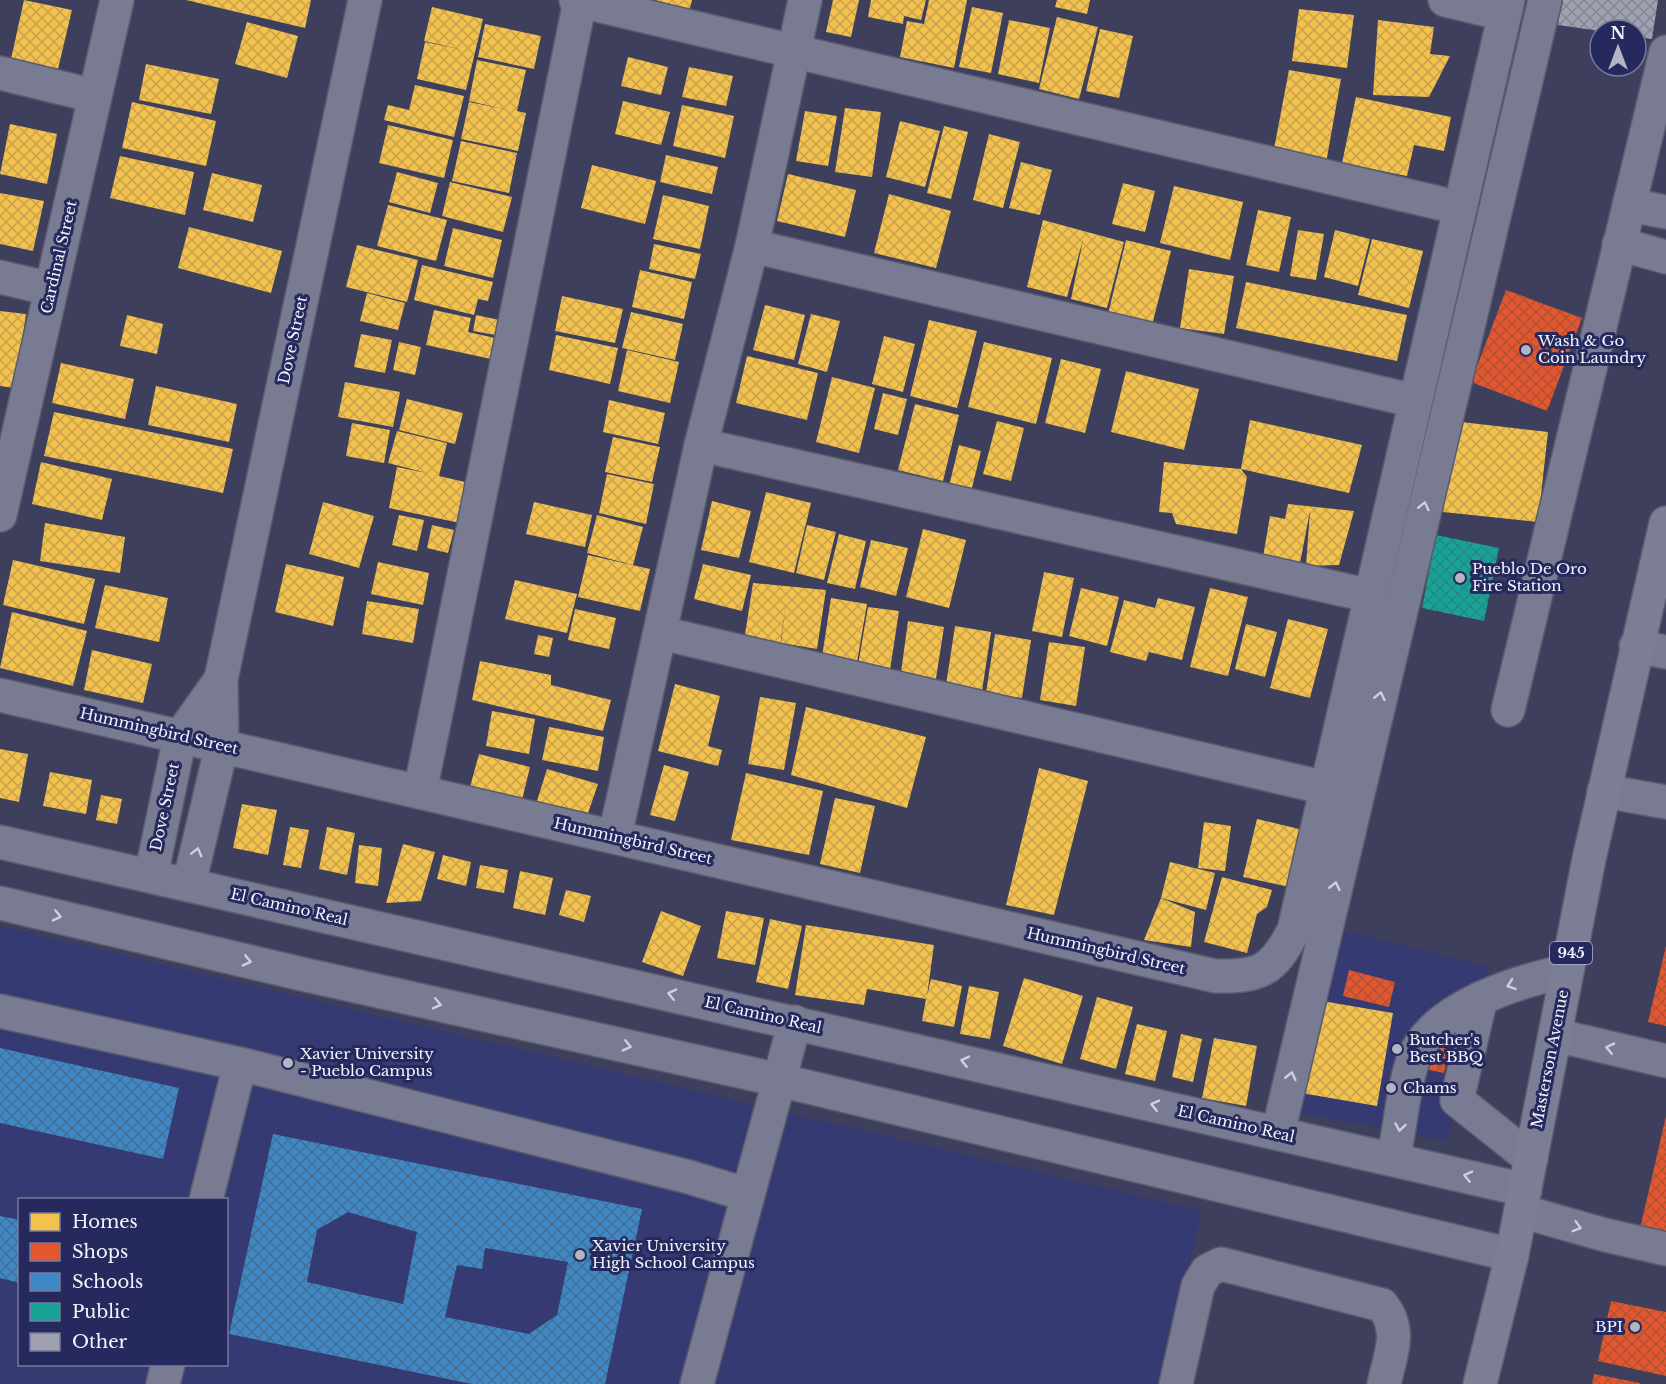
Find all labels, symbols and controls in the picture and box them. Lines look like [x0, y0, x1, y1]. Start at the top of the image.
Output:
north arrow [1588, 18, 1648, 78]
text: N [1610, 23, 1626, 43]
street label: Cardinal Street [36, 198, 81, 315]
street label: Dove Street [274, 294, 311, 386]
place label: Wash & Go Coin Laundry [1537, 331, 1646, 367]
marker: Wash & Go Coin Laundry [1519, 343, 1533, 357]
one-way arrow [1417, 502, 1430, 512]
place label: Pueblo De Oro Fire Station [1472, 559, 1587, 595]
marker: Pueblo De Oro Fire Station [1453, 571, 1467, 585]
one-way arrow [1372, 692, 1385, 702]
street label: Hummingbird Street [78, 703, 240, 758]
street label: Dove Street [146, 761, 183, 853]
street label: Hummingbird Street [552, 813, 714, 868]
one-way arrow [190, 847, 203, 857]
one-way arrow [1328, 882, 1341, 892]
street label: El Camino Real [229, 884, 350, 929]
one-way arrow [52, 909, 62, 922]
street label: Hummingbird Street [1025, 923, 1187, 978]
road number: 945 [1550, 942, 1592, 964]
one-way arrow [242, 953, 252, 966]
one-way arrow [1506, 978, 1516, 991]
street label: Masterson Avenue [1527, 988, 1572, 1130]
one-way arrow [668, 989, 678, 1002]
street label: El Camino Real [703, 992, 824, 1037]
one-way arrow [432, 996, 442, 1009]
place label: Butcher's Best BBQ [1409, 1030, 1483, 1066]
one-way arrow [622, 1039, 632, 1052]
marker: Butcher's Best BBQ [1390, 1042, 1404, 1056]
one-way arrow [1606, 1042, 1616, 1055]
place label: Xavier University - Pueblo Campus [300, 1044, 434, 1080]
marker: Xavier University - Pueblo Campus [281, 1056, 295, 1070]
one-way arrow [960, 1056, 970, 1069]
one-way arrow [1284, 1071, 1297, 1081]
place label: Chams [1403, 1078, 1457, 1097]
marker: Chams [1384, 1081, 1398, 1095]
one-way arrow [1150, 1099, 1160, 1112]
street label: El Camino Real [1176, 1101, 1297, 1146]
one-way arrow [1395, 1123, 1407, 1132]
one-way arrow [1463, 1171, 1473, 1184]
legend [18, 1198, 228, 1366]
text: Homes [72, 1211, 138, 1233]
one-way arrow [1571, 1220, 1582, 1232]
place label: Xavier University High School Campus [592, 1236, 755, 1272]
text: Shops [72, 1241, 128, 1263]
marker: Xavier University High School Campus [573, 1248, 587, 1262]
text: Schools [72, 1271, 143, 1293]
text: Public [72, 1301, 130, 1323]
place label: BPI [1595, 1317, 1623, 1336]
marker: BPI [1628, 1320, 1642, 1334]
text: Other [72, 1331, 128, 1353]

